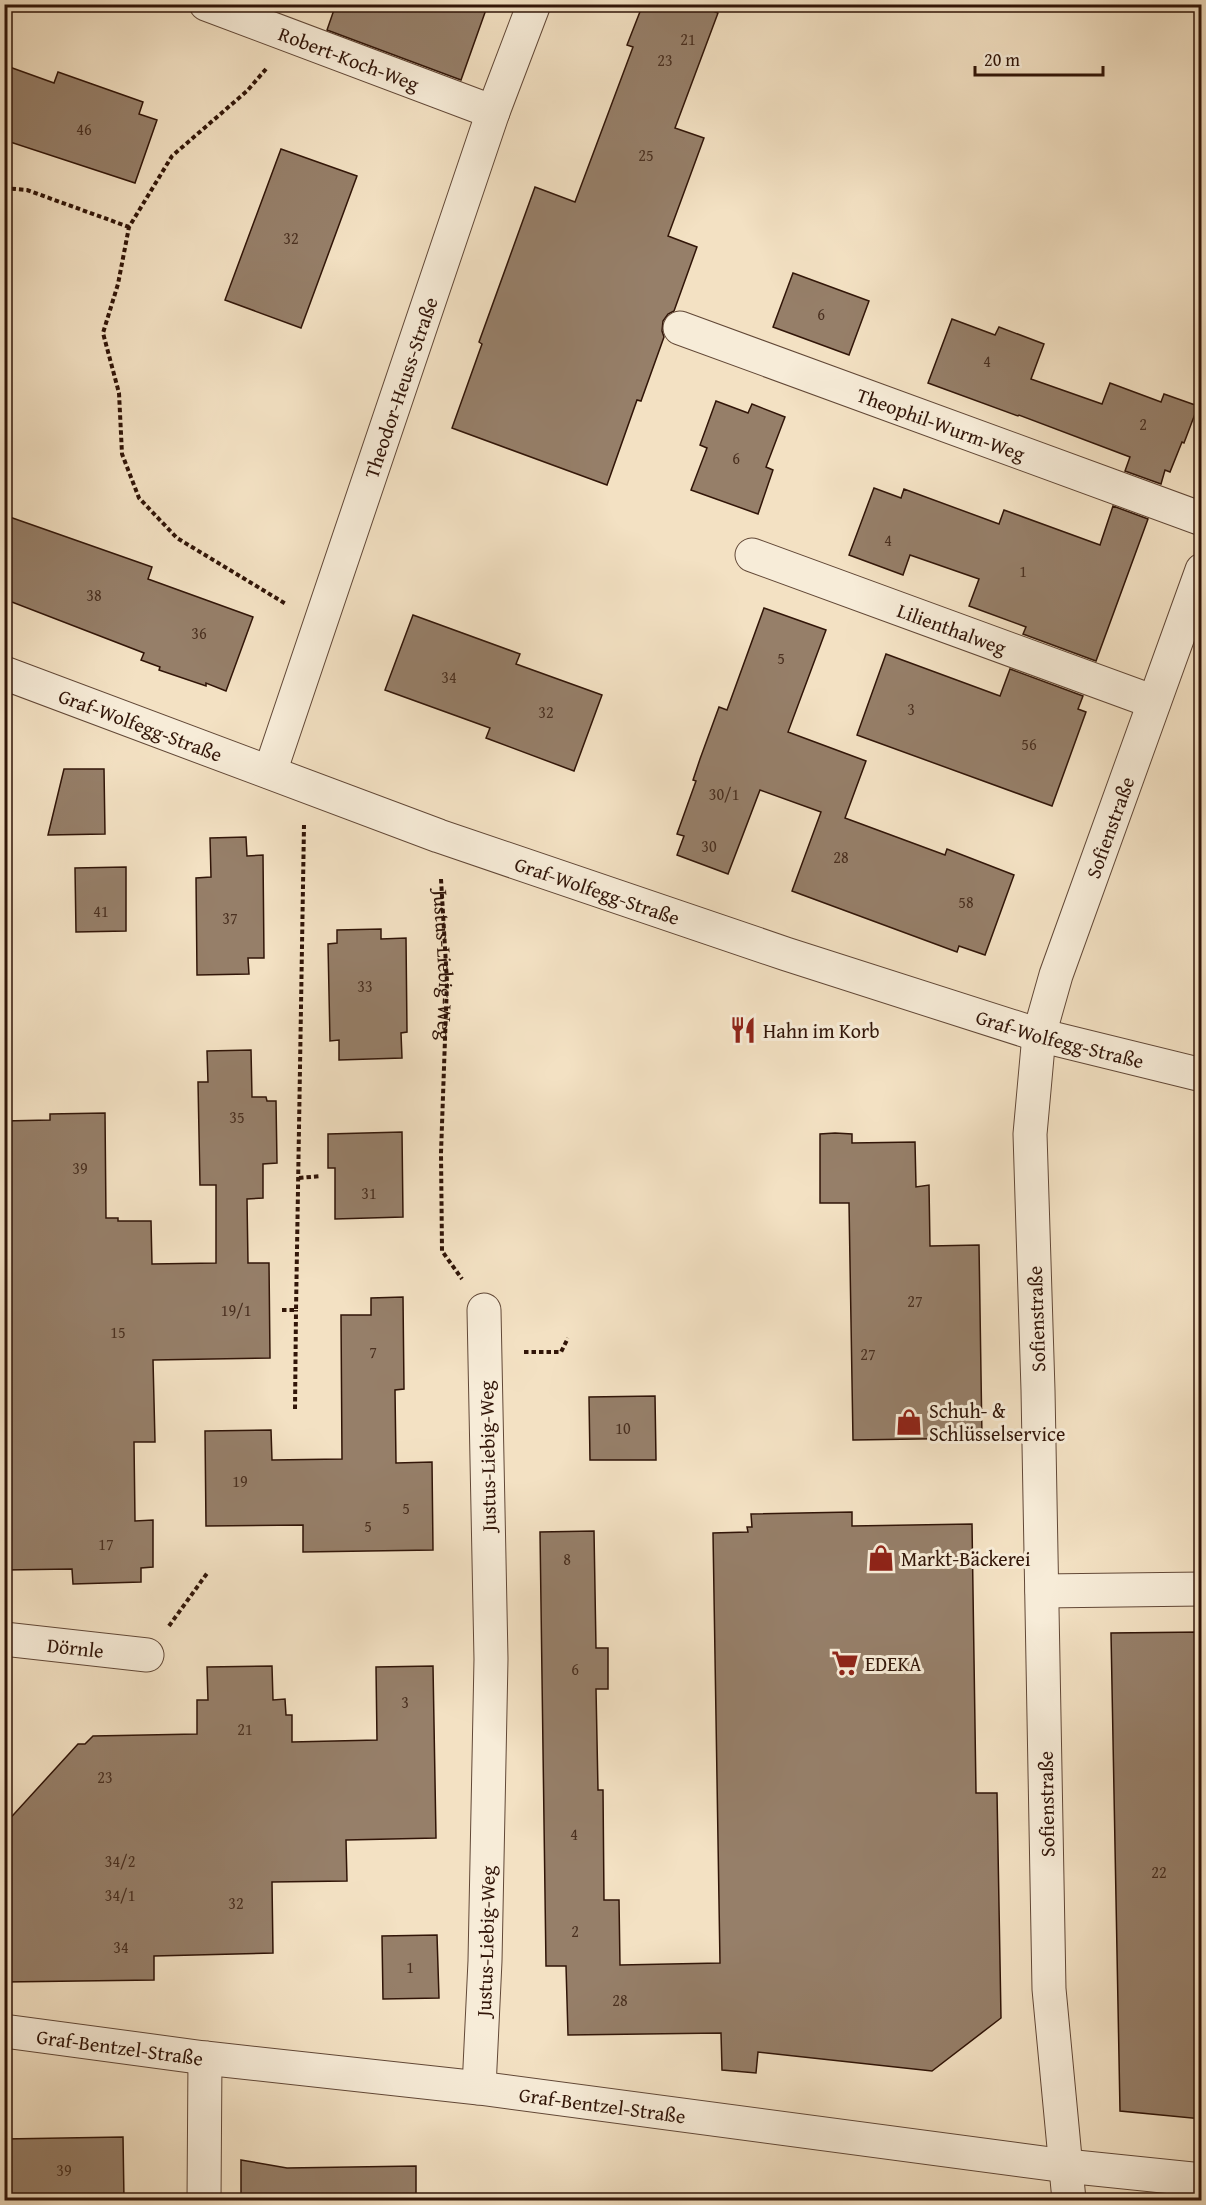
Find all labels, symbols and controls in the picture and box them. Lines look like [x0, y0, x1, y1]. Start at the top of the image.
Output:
street label: Robert-Koch-Weg [275, 18, 424, 98]
house number: 21 [680, 27, 696, 51]
scale bar [975, 39, 1102, 77]
text: 20 m [984, 46, 1020, 73]
house number: 23 [657, 48, 673, 72]
house number: 46 [76, 117, 92, 141]
house number: 25 [638, 143, 654, 167]
house number: 32 [283, 226, 299, 250]
street label: Theodor-Heuss-Straße [356, 293, 444, 482]
house number: 6 [817, 302, 825, 326]
house number: 4 [983, 349, 991, 373]
street label: Theophil-Wurm-Weg [853, 379, 1029, 468]
house number: 2 [1139, 412, 1147, 436]
house number: 6 [732, 446, 740, 470]
house number: 4 [884, 528, 892, 552]
house number: 1 [1019, 559, 1027, 583]
house number: 38 [86, 583, 102, 607]
street label: Lilienthalweg [894, 595, 1010, 661]
house number: 36 [191, 621, 207, 645]
house number: 5 [777, 646, 785, 670]
house number: 34 [441, 665, 457, 689]
street label: Graf-Wolfegg-Straße [55, 680, 227, 768]
house number: 3 [907, 697, 915, 721]
house number: 32 [538, 700, 554, 724]
house number: 56 [1021, 732, 1037, 756]
street label: Sofienstraße [1078, 772, 1141, 882]
house number: 30/1 [709, 782, 739, 806]
house number: 30 [701, 834, 717, 858]
house number: 28 [833, 845, 849, 869]
street label: Graf-Wolfegg-Straße [511, 848, 684, 931]
street label: Justus-Liebig-Weg [427, 886, 461, 1041]
house number: 58 [958, 890, 974, 914]
house number: 41 [93, 899, 109, 923]
house number: 37 [222, 906, 238, 930]
house number: 33 [357, 974, 373, 998]
street label: Graf-Wolfegg-Straße [973, 1001, 1147, 1075]
restaurant icon: Hahn im Korb [728, 1015, 758, 1045]
place label: Hahn im Korb [763, 1016, 880, 1045]
house number: 35 [229, 1105, 245, 1129]
house number: 39 [72, 1156, 88, 1180]
house number: 31 [361, 1181, 377, 1205]
street label: Sofienstraße [1020, 1265, 1052, 1373]
house number: 27 [907, 1289, 923, 1313]
house number: 19/1 [221, 1298, 251, 1322]
house number: 15 [110, 1320, 126, 1344]
house number: 7 [369, 1340, 377, 1364]
house number: 27 [860, 1342, 876, 1366]
street label: Justus-Liebig-Weg [471, 1380, 503, 1535]
place label: Schuh- & Schlüsselservice [929, 1396, 1065, 1448]
shop icon: Schuh- & Schlüsselservice [894, 1407, 924, 1437]
house number: 10 [615, 1416, 631, 1440]
house number: 19 [232, 1469, 248, 1493]
house number: 5 [402, 1496, 410, 1520]
house number: 5 [364, 1514, 372, 1538]
house number: 17 [98, 1532, 114, 1556]
shop icon: Markt-Bäckerei [866, 1543, 896, 1573]
place label: Markt-Bäckerei [901, 1544, 1031, 1573]
house number: 8 [563, 1547, 571, 1571]
street label: Dörnle [46, 1629, 105, 1665]
supermarket icon: EDEKA [830, 1648, 860, 1678]
place label: EDEKA [865, 1649, 921, 1678]
house number: 6 [571, 1657, 579, 1681]
house number: 3 [401, 1690, 409, 1714]
house number: 21 [237, 1717, 253, 1741]
street label: Sofienstraße [1031, 1751, 1061, 1857]
house number: 23 [97, 1765, 113, 1789]
house number: 4 [570, 1822, 578, 1846]
house number: 34/2 [105, 1849, 135, 1873]
house number: 22 [1151, 1860, 1167, 1884]
street label: Justus-Liebig-Weg [468, 1865, 501, 2020]
house number: 34/1 [105, 1883, 135, 1907]
house number: 32 [228, 1891, 244, 1915]
house number: 2 [571, 1919, 579, 1943]
house number: 34 [113, 1935, 129, 1959]
house number: 1 [406, 1955, 414, 1979]
house number: 28 [612, 1988, 628, 2012]
street label: Graf-Bentzel-Straße [35, 2021, 205, 2072]
street label: Graf-Bentzel-Straße [517, 2079, 688, 2130]
house number: 39 [56, 2158, 72, 2182]

